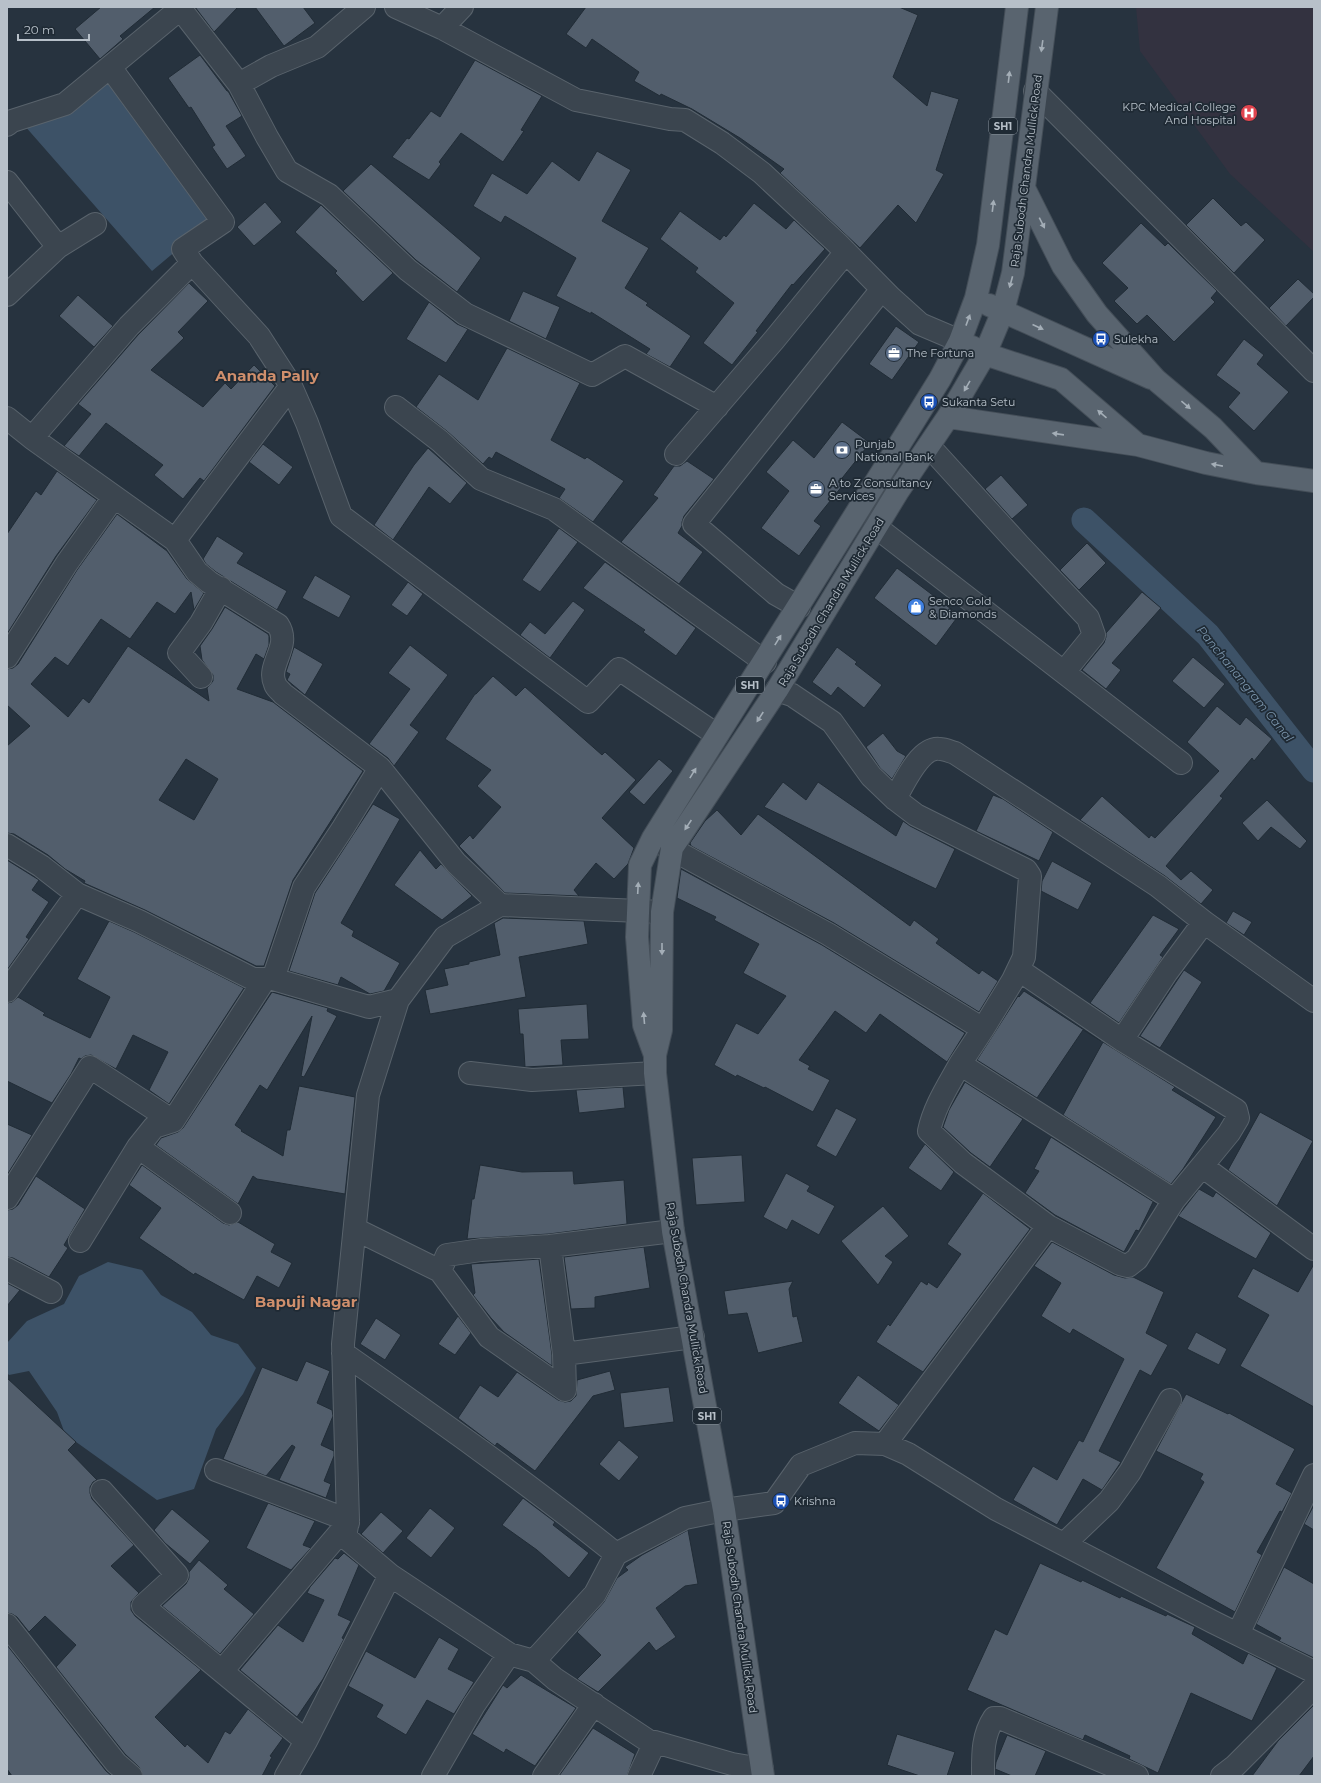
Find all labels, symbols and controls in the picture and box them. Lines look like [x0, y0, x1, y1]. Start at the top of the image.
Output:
scale bar [18, 16, 89, 42]
text: 20 m [24, 22, 55, 37]
one-way arrow [1039, 40, 1045, 52]
one-way arrow [1006, 71, 1012, 83]
street label: Raja Subodh Chandra Mullick Road [1007, 74, 1045, 268]
place label: KPC Medical College And Hospital [1122, 100, 1236, 127]
hospital icon: KPC Medical College And Hospital [1239, 103, 1259, 123]
road number: SH1 [989, 118, 1017, 134]
one-way arrow [990, 200, 996, 212]
one-way arrow [1038, 217, 1045, 229]
one-way arrow [1007, 276, 1013, 288]
one-way arrow [966, 314, 972, 326]
one-way arrow [1033, 324, 1044, 330]
bus stop icon: Sulekha [1091, 329, 1111, 349]
place label: Sulekha [1114, 332, 1158, 346]
office icon: The Fortuna [884, 343, 904, 363]
place label: The Fortuna [907, 346, 974, 360]
district label: Ananda Pally [214, 366, 320, 385]
one-way arrow [963, 380, 970, 392]
bus stop icon: Sukanta Setu [919, 392, 939, 412]
place label: Sukanta Setu [942, 395, 1015, 409]
one-way arrow [1180, 401, 1191, 410]
one-way arrow [1096, 409, 1107, 418]
one-way arrow [1052, 431, 1064, 437]
place label: Punjab National Bank [855, 437, 934, 464]
bank icon: Punjab National Bank [832, 440, 852, 460]
one-way arrow [1211, 462, 1224, 468]
place label: A to Z Consultancy Services [829, 476, 932, 503]
office icon: A to Z Consultancy Services [806, 479, 826, 499]
street label: Raja Subodh Chandra Mullick Road [775, 515, 887, 689]
place label: Senco Gold & Diamonds [929, 594, 997, 621]
shop icon: Senco Gold & Diamonds [906, 597, 926, 617]
water label: Panchanangram Canal [1194, 623, 1297, 745]
one-way arrow [774, 635, 782, 645]
road number: SH1 [736, 677, 764, 693]
one-way arrow [756, 712, 764, 722]
one-way arrow [690, 767, 697, 779]
one-way arrow [684, 820, 692, 830]
one-way arrow [635, 882, 642, 894]
one-way arrow [659, 943, 665, 956]
one-way arrow [641, 1012, 647, 1024]
street label: Raja Subodh Chandra Mullick Road [663, 1201, 711, 1395]
district label: Bapuji Nagar [255, 1292, 358, 1311]
road number: SH1 [693, 1408, 721, 1424]
bus stop icon: Krishna [771, 1491, 791, 1511]
place label: Krishna [794, 1494, 836, 1508]
street label: Raja Subodh Chandra Mullick Road [720, 1520, 760, 1714]

